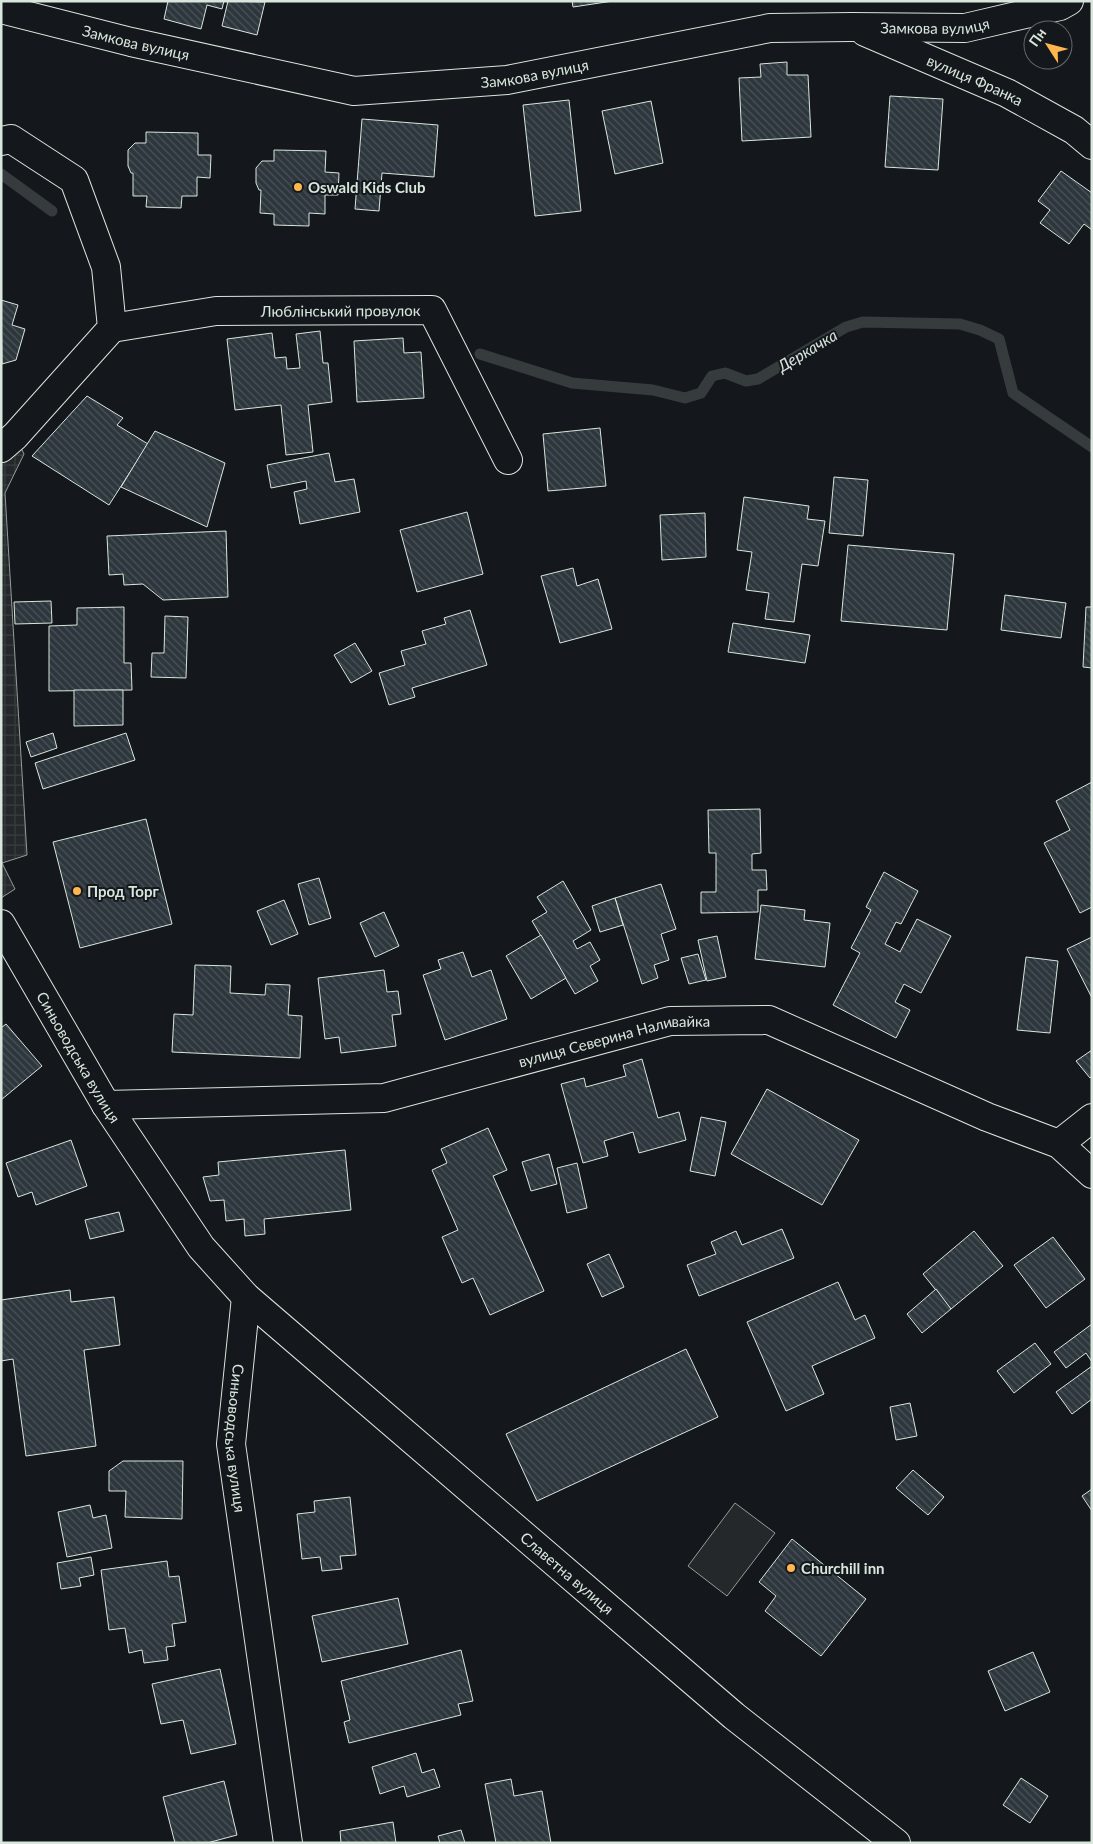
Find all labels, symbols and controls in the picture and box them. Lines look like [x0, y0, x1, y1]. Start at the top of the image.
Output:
street label: Замкова вулиця [880, 14, 991, 37]
north arrow [1023, 20, 1073, 70]
street label: Замкова вулиця [80, 21, 191, 64]
text: Пн [1025, 25, 1049, 49]
street label: вулиця Франка [924, 51, 1026, 109]
street label: Замкова вулиця [480, 55, 590, 91]
place label: Oswald Kids Club [308, 178, 426, 196]
marker: Oswald Kids Club [292, 181, 304, 193]
street label: Люблінський провулок [260, 301, 421, 320]
water label: Деркачка [773, 325, 840, 376]
place label: Прод Торг [87, 882, 159, 900]
marker: Прод Торг [71, 885, 83, 897]
street label: Синьоводська вулиця [33, 988, 124, 1126]
street label: вулиця Северина Наливайка [516, 1012, 710, 1070]
street label: Синьоводська вулиця [222, 1363, 250, 1513]
street label: Славетна вулиця [517, 1528, 618, 1618]
place label: Churchill inn [801, 1559, 885, 1577]
marker: Churchill inn [785, 1562, 797, 1574]

